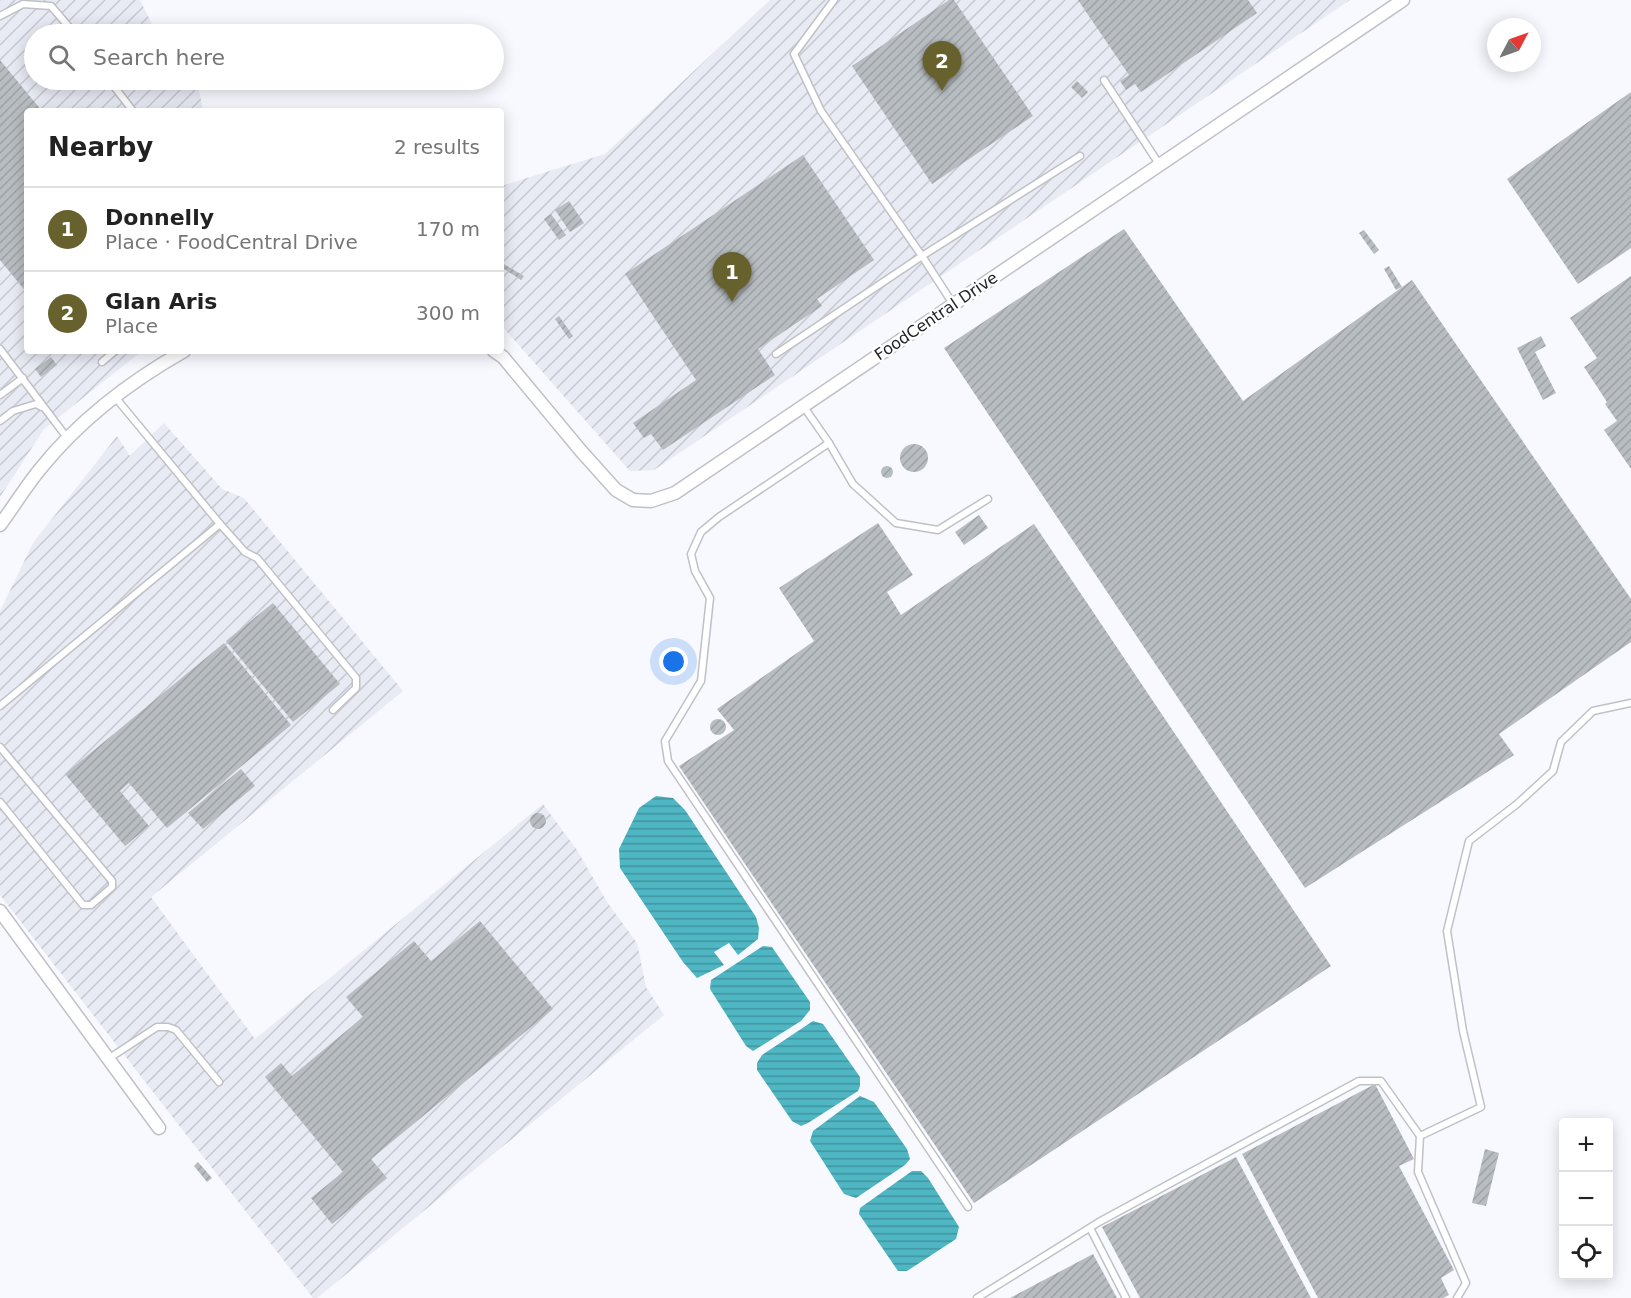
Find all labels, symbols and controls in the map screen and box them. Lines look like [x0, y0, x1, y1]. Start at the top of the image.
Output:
north arrow [1487, 18, 1541, 72]
search box [24, 24, 504, 90]
icon: search [45, 41, 78, 74]
pin: 2 [922, 42, 962, 91]
text: Search here [93, 45, 225, 70]
text: Nearby [48, 132, 153, 162]
text: 2 results [394, 135, 480, 159]
text: Donnelly [105, 205, 214, 230]
text: 1 [61, 217, 74, 241]
text: 170 m [416, 217, 480, 241]
text: Place · FoodCentral Drive [105, 230, 358, 254]
pin: 1 [712, 252, 752, 302]
street label: FoodCentral Drive [871, 268, 1001, 364]
text: Glan Aris [105, 289, 217, 314]
text: 2 [61, 301, 74, 325]
text: 300 m [416, 301, 480, 325]
text: Place [105, 314, 158, 338]
your location [659, 647, 688, 676]
map controls [1559, 1118, 1613, 1280]
button: + [1559, 1118, 1613, 1172]
button: − [1559, 1172, 1613, 1226]
button: locate [1559, 1226, 1613, 1280]

